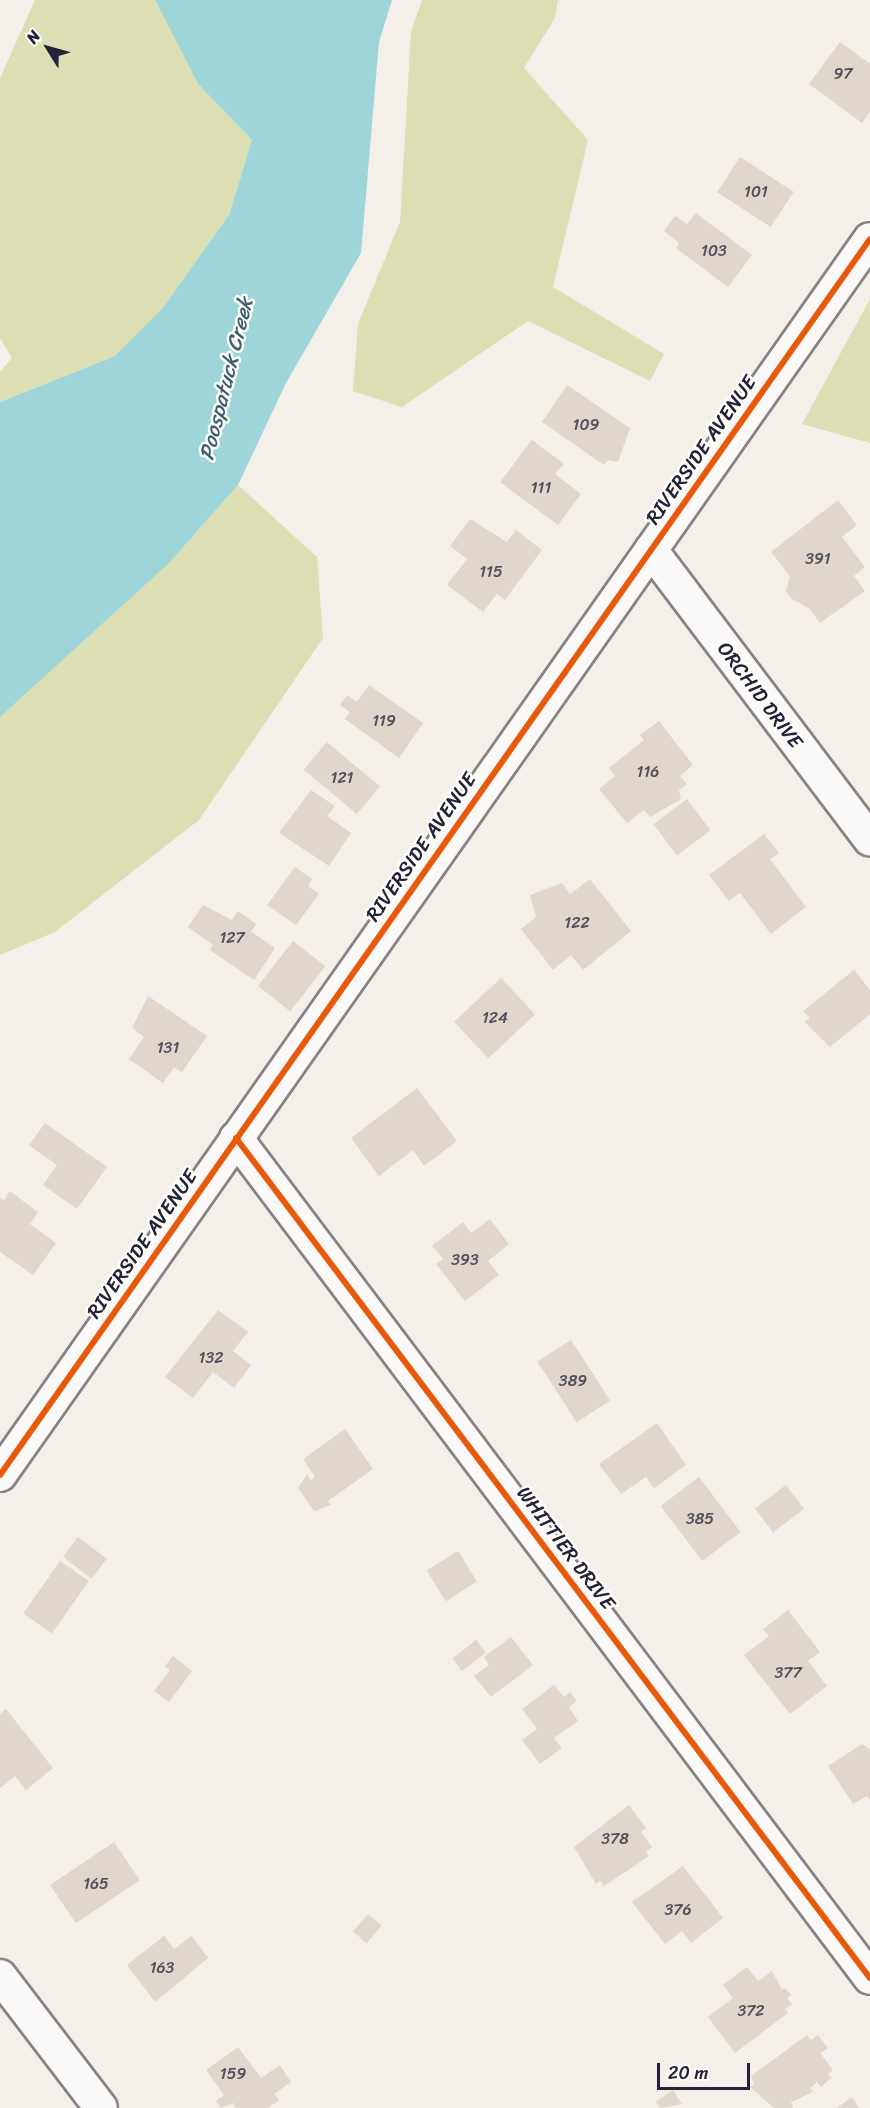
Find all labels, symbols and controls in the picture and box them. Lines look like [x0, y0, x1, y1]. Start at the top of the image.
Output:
north arrow [18, 18, 78, 78]
text: N [18, 24, 48, 50]
house number: 97 [834, 64, 852, 84]
house number: 101 [744, 182, 768, 202]
house number: 103 [701, 241, 727, 261]
water label: Poospatuck Creek [194, 295, 258, 463]
street label: RIVERSIDE AVENUE [641, 371, 761, 529]
house number: 109 [573, 415, 599, 435]
house number: 111 [531, 478, 551, 498]
house number: 391 [805, 549, 831, 569]
house number: 115 [479, 562, 503, 582]
street label: ORCHID DRIVE [711, 636, 809, 754]
house number: 119 [372, 711, 396, 731]
house number: 116 [637, 762, 659, 782]
house number: 121 [331, 768, 353, 788]
street label: RIVERSIDE AVENUE [361, 768, 481, 926]
house number: 122 [564, 913, 590, 933]
house number: 127 [219, 928, 245, 948]
house number: 124 [482, 1008, 508, 1028]
house number: 131 [157, 1038, 179, 1058]
street label: RIVERSIDE AVENUE [82, 1165, 202, 1323]
house number: 393 [451, 1250, 479, 1270]
house number: 132 [199, 1348, 223, 1368]
house number: 389 [559, 1371, 587, 1391]
street label: WHITTIER DRIVE [512, 1482, 620, 1614]
house number: 385 [686, 1509, 714, 1529]
house number: 377 [774, 1663, 802, 1683]
house number: 378 [601, 1829, 629, 1849]
house number: 165 [83, 1874, 109, 1894]
house number: 376 [664, 1900, 692, 1920]
house number: 163 [150, 1958, 174, 1978]
house number: 372 [737, 2001, 765, 2021]
scale bar [660, 2051, 753, 2089]
text: 20 m [668, 2057, 708, 2089]
house number: 159 [220, 2064, 246, 2084]

